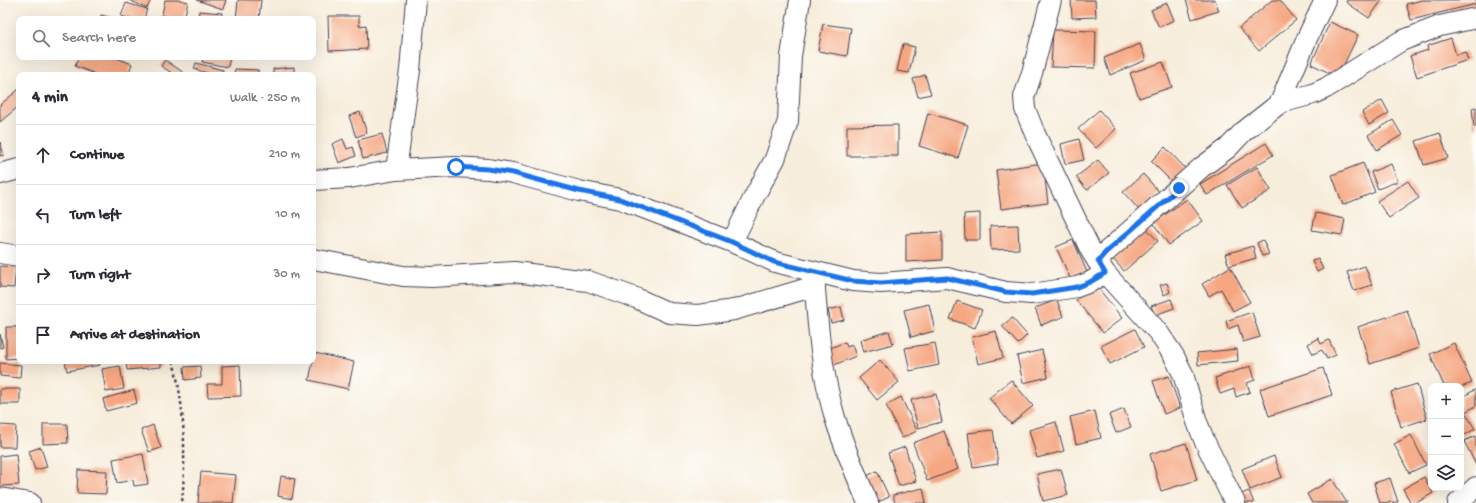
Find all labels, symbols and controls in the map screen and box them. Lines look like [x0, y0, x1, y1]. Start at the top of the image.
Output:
search box [16, 16, 316, 60]
icon: search [30, 27, 52, 49]
text: Search here [62, 29, 136, 47]
text: 4 min [32, 88, 68, 108]
text: Walk · 250 m [230, 91, 300, 106]
icon: ahead [32, 144, 54, 166]
text: Continue [70, 146, 124, 164]
text: 210 m [269, 147, 300, 162]
route start [447, 158, 465, 176]
route end [1170, 179, 1188, 197]
icon: left [32, 204, 54, 226]
text: Turn left [70, 206, 121, 224]
text: 10 m [275, 207, 300, 222]
icon: right [32, 264, 54, 286]
text: Turn right [70, 266, 130, 284]
text: 30 m [274, 267, 300, 282]
icon: arrive [32, 324, 54, 346]
text: Arrive at destination [70, 326, 200, 344]
map controls [1428, 383, 1464, 491]
button: + [1428, 383, 1464, 419]
button: − [1428, 419, 1464, 455]
button: layers [1428, 455, 1464, 491]

